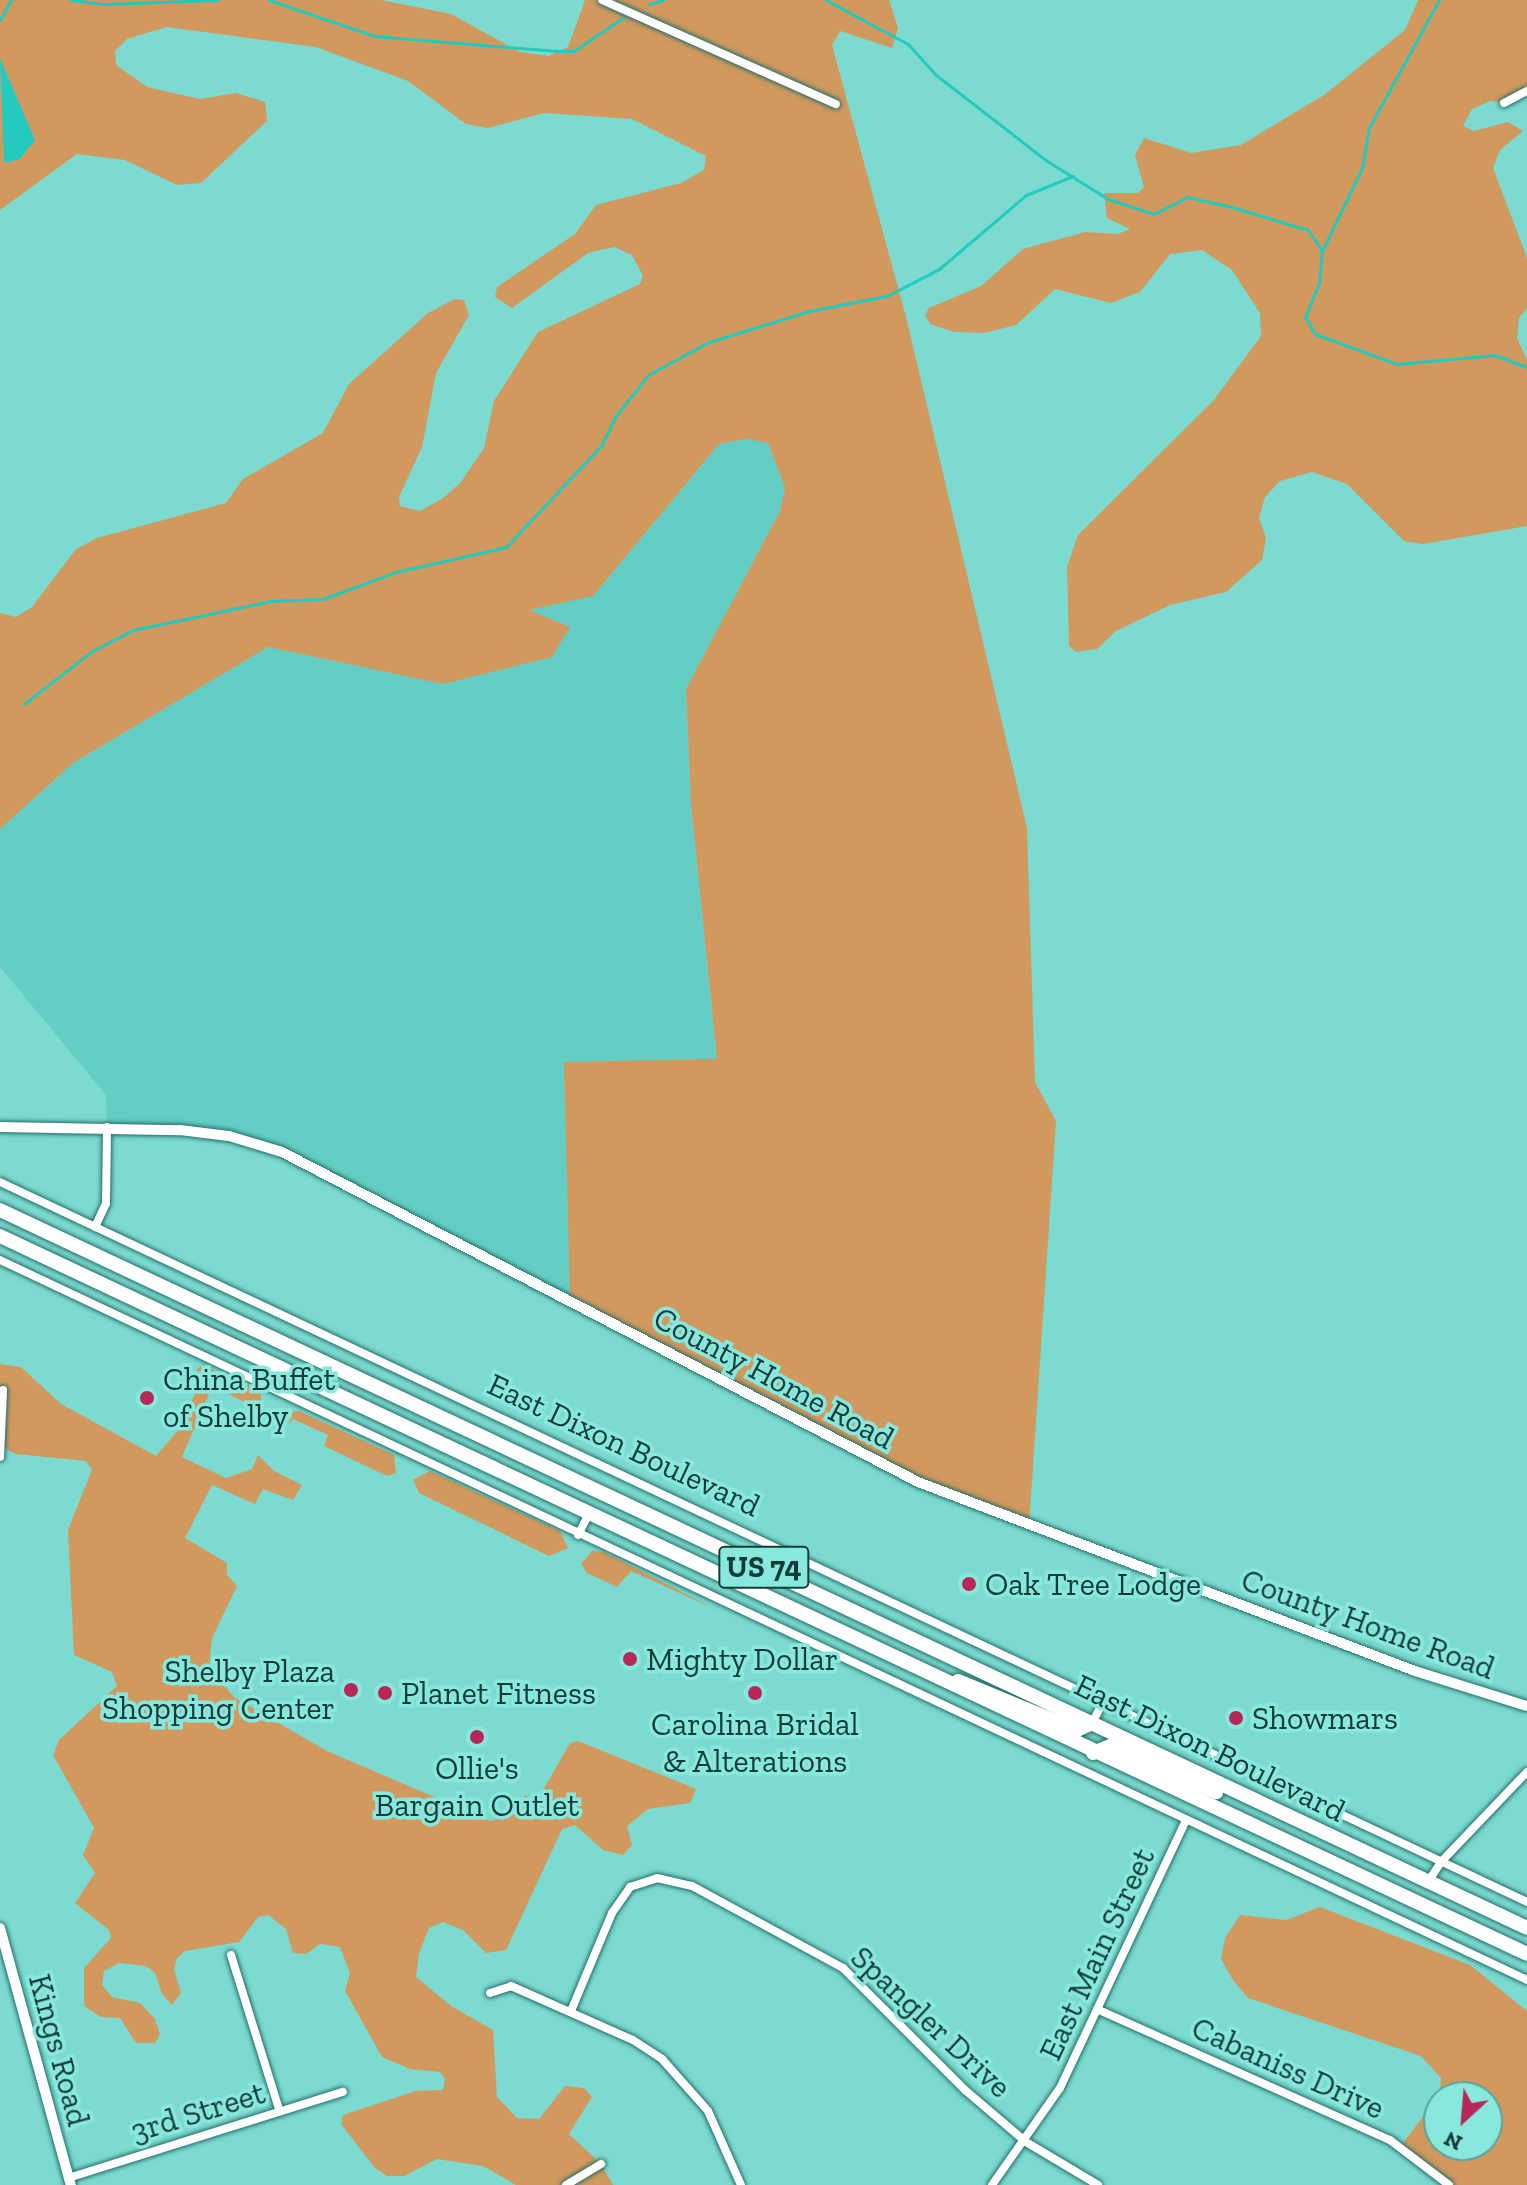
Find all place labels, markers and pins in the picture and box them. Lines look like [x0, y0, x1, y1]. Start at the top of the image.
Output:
place label: China Buffet of Shelby [163, 1361, 335, 1436]
marker: China Buffet of Shelby [138, 1389, 156, 1407]
place label: Oak Tree Lodge [985, 1565, 1202, 1603]
marker: Oak Tree Lodge [960, 1575, 978, 1593]
place label: Mighty Dollar [646, 1640, 839, 1678]
marker: Mighty Dollar [621, 1650, 639, 1668]
place label: Shelby Plaza Shopping Center [102, 1653, 335, 1728]
place label: Planet Fitness [401, 1674, 596, 1712]
marker: Shelby Plaza Shopping Center [342, 1681, 360, 1699]
marker: Planet Fitness [376, 1684, 394, 1702]
marker: Carolina Bridal & Alterations [746, 1684, 764, 1702]
place label: Showmars [1252, 1699, 1398, 1737]
place label: Carolina Bridal & Alterations [651, 1706, 859, 1781]
marker: Showmars [1227, 1709, 1245, 1727]
marker: Ollie's Bargain Outlet [468, 1728, 486, 1746]
place label: Ollie's Bargain Outlet [375, 1750, 579, 1825]

